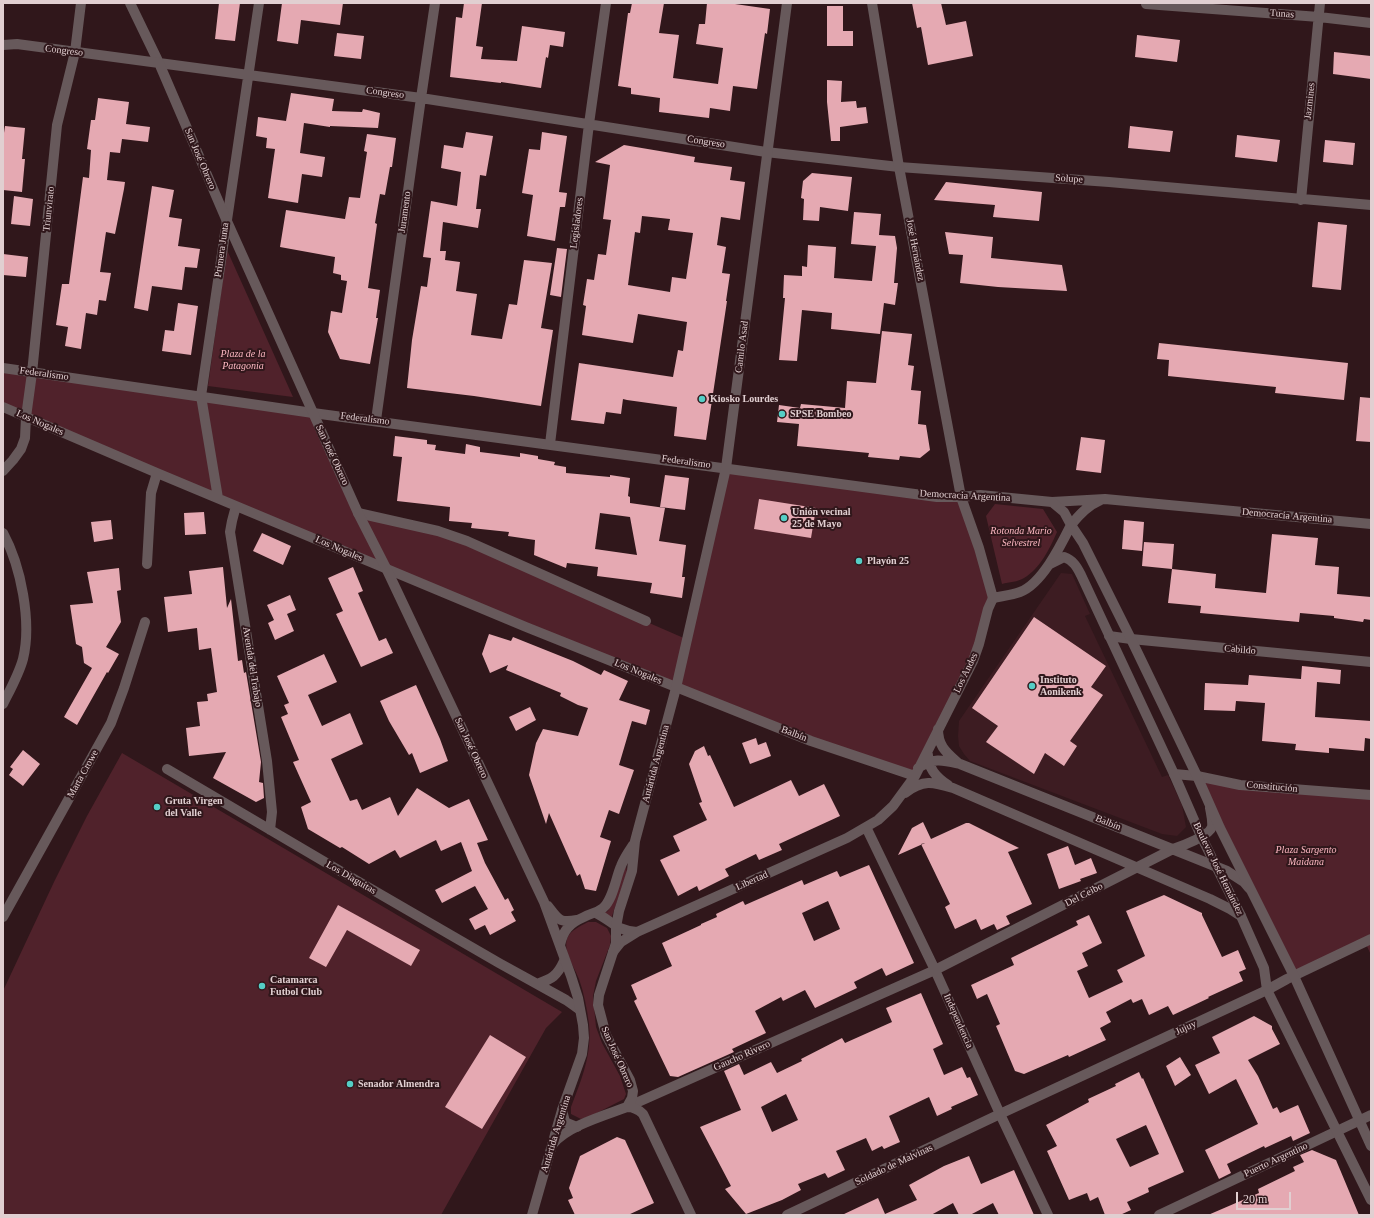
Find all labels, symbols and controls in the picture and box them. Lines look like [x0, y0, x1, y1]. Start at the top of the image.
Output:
street label: Tunas [1270, 7, 1294, 21]
street label: Congreso [44, 43, 84, 59]
street label: Jazmines [1302, 82, 1318, 120]
street label: Congreso [365, 84, 405, 102]
street label: San José Obrero [182, 126, 218, 192]
street label: Congreso [686, 133, 726, 151]
street label: Solupe [1055, 172, 1083, 186]
street label: Triunvirato [41, 186, 57, 232]
street label: Juramento [396, 191, 414, 233]
street label: Legisladores [568, 197, 586, 249]
street label: José Hernández [903, 218, 927, 282]
street label: Primera Junta [212, 222, 232, 278]
street label: Camilo Asad [733, 320, 751, 374]
park label: Plaza de la Patagonia [221, 348, 265, 372]
street label: Federalismo [19, 365, 69, 383]
place label: Kiosko Lourdes [710, 393, 778, 405]
marker: Kiosko Lourdes [697, 394, 707, 404]
street label: Los Nogales [15, 408, 65, 438]
place label: SPSE Bombeo [790, 408, 851, 420]
marker: SPSE Bombeo [777, 409, 787, 419]
street label: Federalismo [340, 410, 390, 428]
street label: San José Obrero [313, 423, 351, 487]
street label: Federalismo [661, 453, 711, 471]
street label: Democracia Argentina [919, 488, 1011, 504]
place label: Unión vecinal 25 de Mayo [792, 506, 851, 530]
street label: Democracia Argentina [1241, 506, 1333, 526]
marker: Unión vecinal 25 de Mayo [779, 513, 789, 523]
park label: Rotonda Mario Selvestrel [990, 525, 1052, 548]
street label: Los Nogales [314, 534, 364, 564]
place label: Playón 25 [867, 555, 909, 567]
marker: Playón 25 [854, 556, 864, 566]
street label: Avenida del Trabajo [240, 626, 264, 708]
street label: Cabildo [1224, 643, 1256, 657]
street label: Los Andes [951, 651, 981, 695]
street label: Los Nogales [612, 657, 664, 687]
place label: Instituto Aonikenk [1040, 674, 1082, 698]
marker: Instituto Aonikenk [1027, 681, 1037, 691]
street label: San José Obrero [452, 716, 490, 780]
street label: Antártida Argentina [640, 724, 672, 804]
street label: Balbín [779, 724, 809, 744]
street label: Marta Crowe [65, 748, 101, 800]
street label: Constitución [1246, 779, 1298, 795]
place label: Gruta Virgen del Valle [165, 795, 223, 818]
marker: Gruta Virgen del Valle [152, 802, 162, 812]
street label: Balbín [1093, 812, 1123, 834]
street label: Boulevar José Hernández [1190, 820, 1246, 918]
park label: Plaza Sargento Maidana [1275, 844, 1337, 868]
street label: Los Diaguitas [324, 859, 378, 897]
street label: Libertad [734, 869, 770, 893]
street label: Del Ceibo [1063, 880, 1105, 910]
place label: Catamarca Futbol Club [270, 974, 322, 998]
marker: Catamarca Futbol Club [257, 981, 267, 991]
street label: Independencia [941, 992, 975, 1050]
street label: Jujuy [1174, 1018, 1198, 1038]
street label: San José Obrero [598, 1025, 636, 1089]
street label: Gaucho Rivero [712, 1038, 772, 1074]
place label: Senador Almendra [358, 1078, 439, 1090]
marker: Senador Almendra [345, 1079, 355, 1089]
street label: Antártida Argentina [539, 1094, 573, 1174]
street label: Puerto Argentino [1242, 1140, 1310, 1180]
street label: Soldado de Malvinas [853, 1142, 935, 1188]
scale bar [1238, 1184, 1293, 1210]
text: 20 m [1243, 1192, 1267, 1206]

